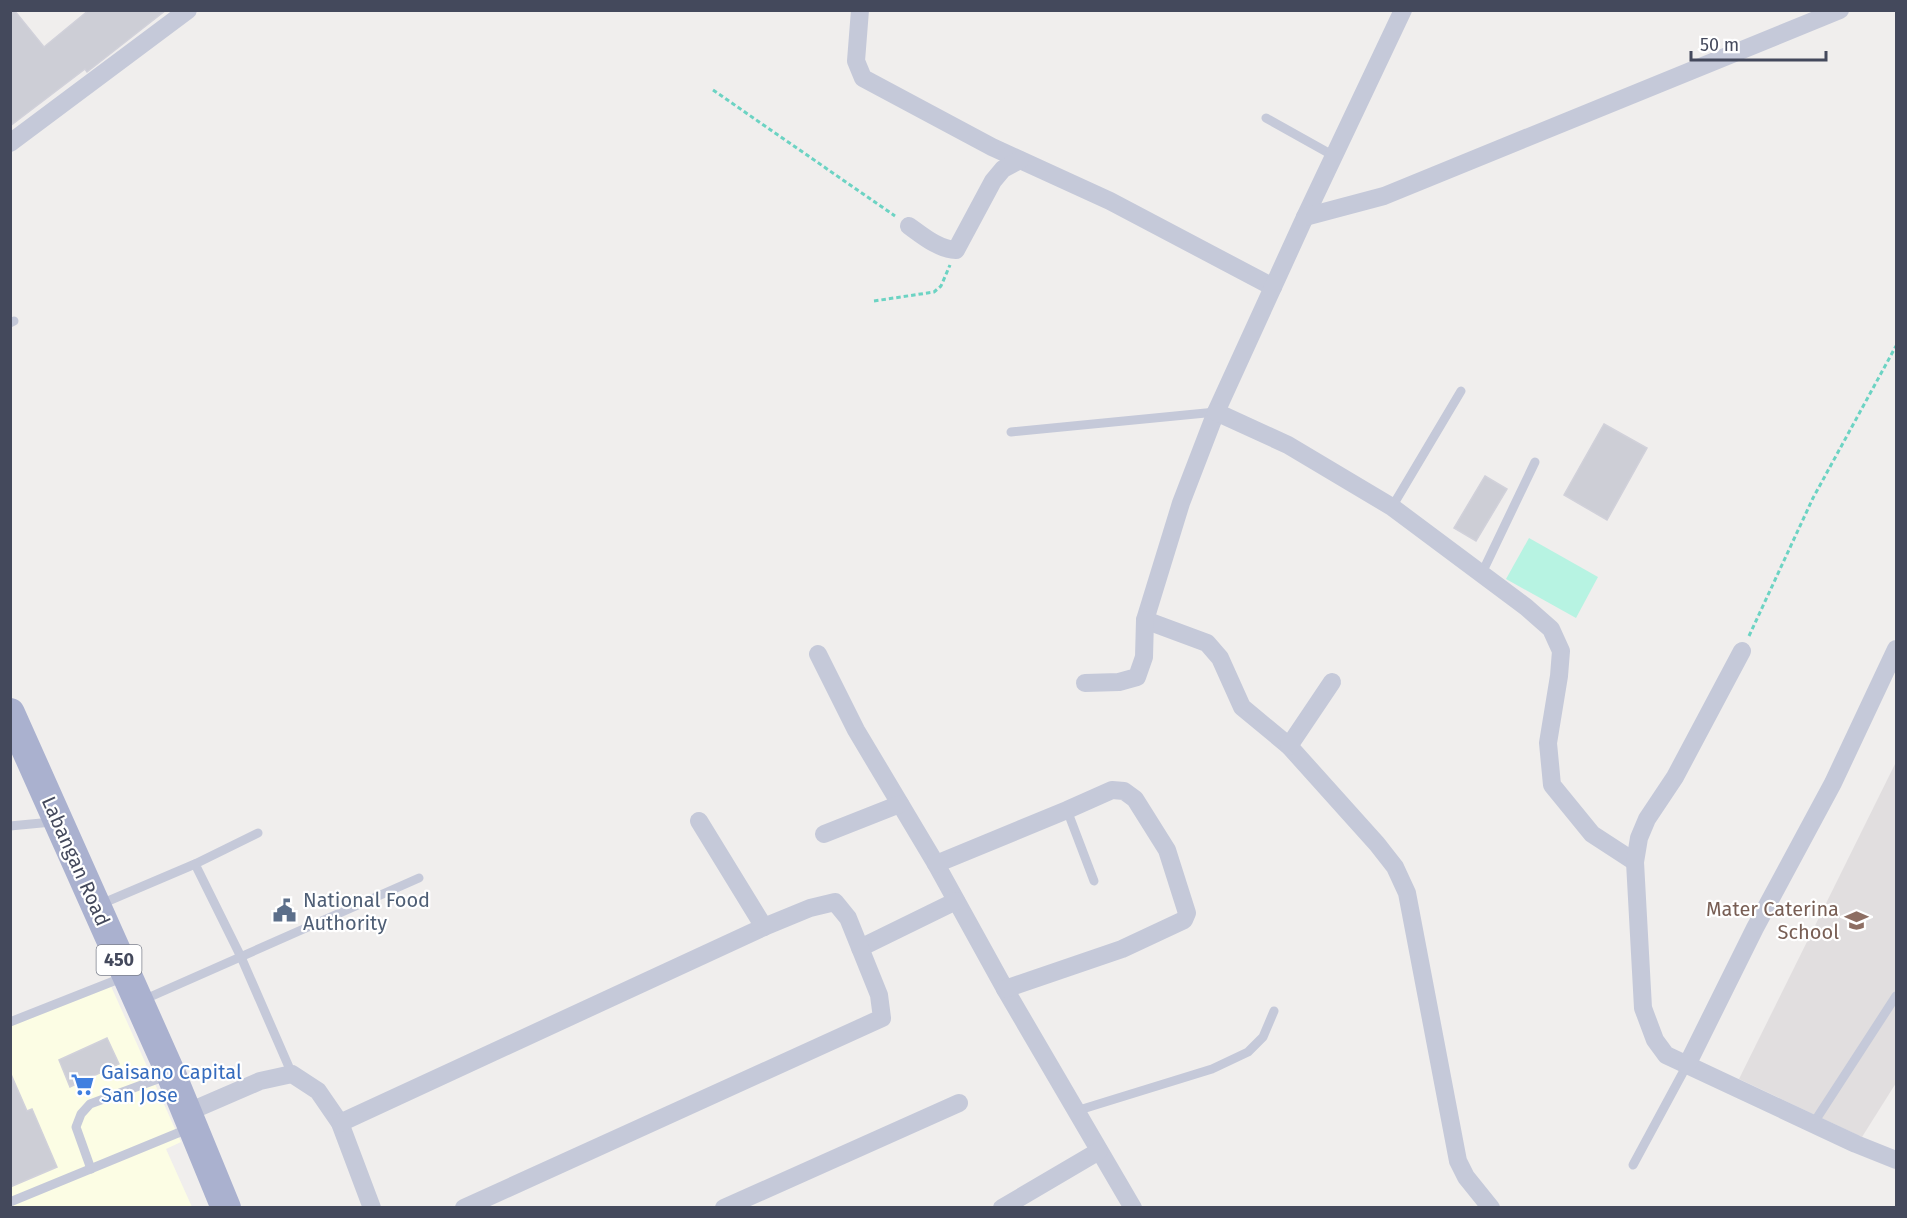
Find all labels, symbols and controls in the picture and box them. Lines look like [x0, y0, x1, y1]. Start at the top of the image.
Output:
scale bar [1691, 24, 1826, 62]
text: 50 m [1700, 34, 1739, 56]
street label: Labangan Road [37, 793, 115, 929]
place label: National Food Authority [303, 888, 430, 935]
place label: Mater Caterina School [1706, 897, 1839, 944]
public building icon: National Food Authority [272, 898, 298, 924]
school or university icon: Mater Caterina School [1844, 907, 1870, 933]
road number: 450 [96, 945, 142, 975]
place label: Gaisano Capital San Jose [101, 1060, 242, 1107]
supermarket icon: Gaisano Capital San Jose [70, 1071, 96, 1097]

